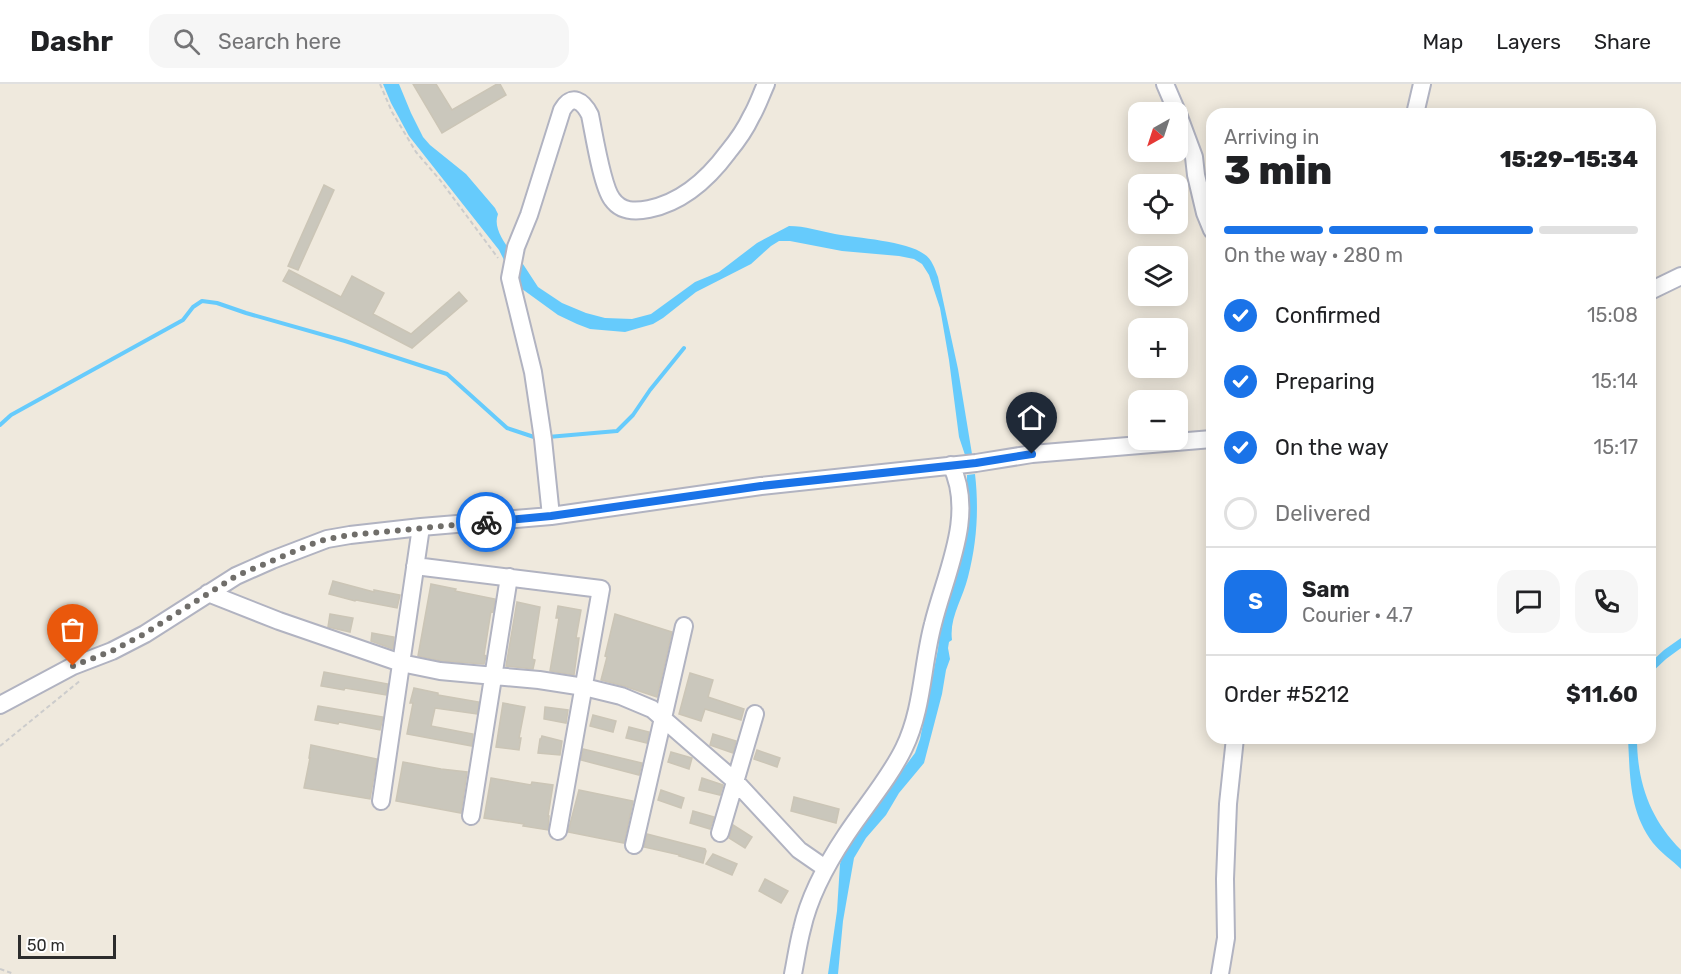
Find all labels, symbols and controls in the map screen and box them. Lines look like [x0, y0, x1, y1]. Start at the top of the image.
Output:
search box [149, 14, 569, 68]
text: Dashr [30, 25, 113, 58]
icon: search [170, 25, 203, 58]
text: Search here [218, 28, 341, 55]
text: Map [1422, 29, 1463, 54]
text: Layers [1496, 29, 1561, 54]
text: Share [1594, 29, 1651, 54]
north arrow [1128, 102, 1188, 162]
map controls [1128, 102, 1188, 450]
text: Arriving in [1224, 125, 1319, 149]
text: 15:29–15:34 [1500, 146, 1638, 173]
text: 3 min [1224, 148, 1332, 194]
button: locate [1128, 174, 1188, 234]
text: On the way · 280 m [1224, 243, 1403, 267]
button: layers [1128, 246, 1188, 306]
icon: check [1224, 299, 1257, 332]
text: Confirmed [1275, 302, 1381, 329]
text: 15:08 [1587, 303, 1638, 327]
button: + [1128, 318, 1188, 378]
icon: check [1224, 365, 1257, 398]
text: Preparing [1275, 368, 1375, 395]
text: 15:14 [1591, 369, 1638, 393]
button: − [1128, 390, 1188, 450]
pin [1006, 392, 1057, 454]
icon: home [1015, 401, 1048, 434]
icon: check [1224, 431, 1257, 464]
text: On the way [1275, 434, 1389, 461]
text: 15:17 [1594, 435, 1638, 459]
courier [456, 492, 516, 552]
text: Delivered [1275, 500, 1371, 527]
icon: bike [470, 506, 503, 539]
button: chat [1497, 570, 1560, 633]
button: phone [1575, 570, 1638, 633]
text: Sam [1302, 576, 1350, 603]
text: S [1248, 588, 1263, 615]
text: Courier · 4.7 [1302, 603, 1413, 627]
pin [47, 604, 98, 666]
icon: bag [56, 613, 89, 646]
text: Order #5212 [1224, 681, 1349, 708]
text: $11.60 [1566, 681, 1638, 708]
scale bar [18, 932, 116, 960]
text: 50 m [27, 936, 65, 955]

